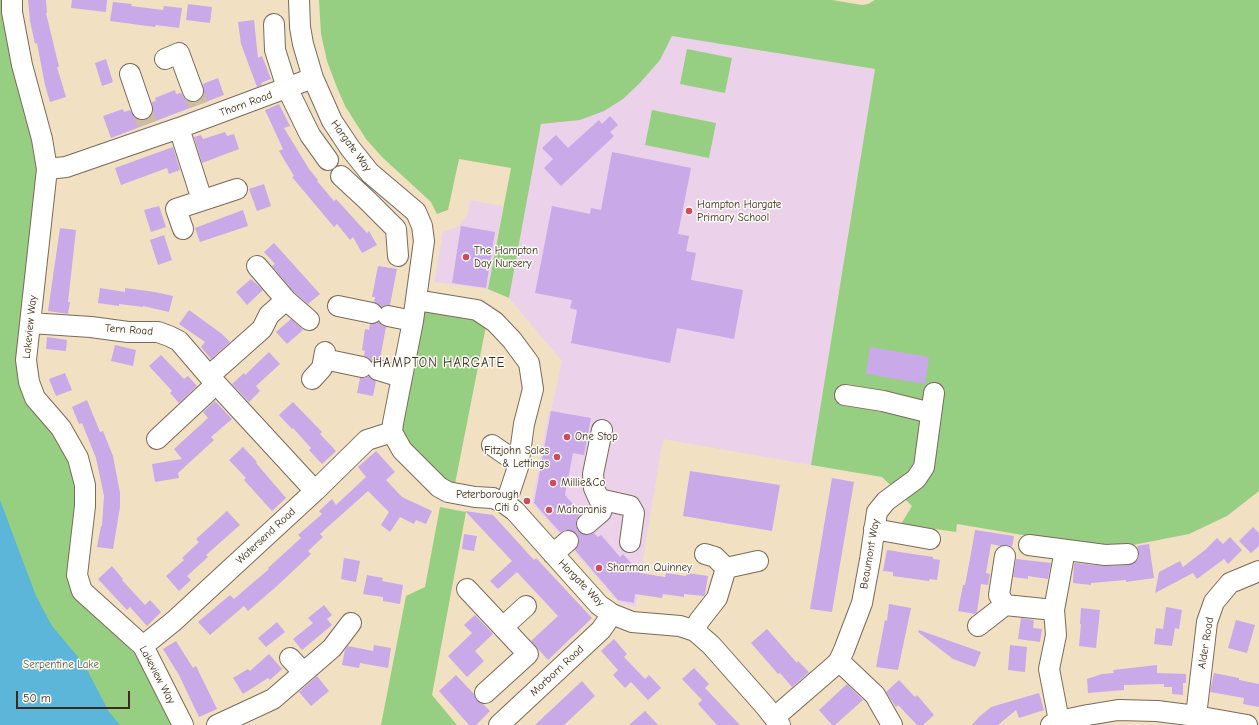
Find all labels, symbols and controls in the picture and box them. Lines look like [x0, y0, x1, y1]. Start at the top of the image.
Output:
street label: Thorn Road [218, 88, 274, 120]
street label: Hargate Way [328, 118, 374, 174]
place label: Hampton Hargate Primary School [697, 198, 781, 224]
marker: Hampton Hargate Primary School [684, 206, 694, 216]
place label: The Hampton Day Nursery [474, 244, 538, 270]
marker: The Hampton Day Nursery [461, 252, 471, 262]
street label: Lakeview Way [20, 295, 40, 359]
street label: Tern Road [104, 322, 154, 338]
district label: HAMPTON HARGATE [373, 355, 505, 371]
place label: One Stop [575, 430, 618, 444]
marker: One Stop [562, 432, 572, 442]
place label: Fitzjohn Sales & Lettings [484, 444, 549, 470]
marker: Fitzjohn Sales & Lettings [552, 452, 562, 462]
place label: Millie&Co [561, 476, 605, 490]
marker: Millie&Co [548, 478, 558, 488]
place label: Peterborough Citi 6 [456, 488, 519, 514]
marker: Peterborough Citi 6 [522, 496, 532, 506]
place label: Maharanis [557, 503, 606, 517]
street label: Watersend Road [234, 505, 298, 567]
marker: Maharanis [544, 505, 554, 515]
street label: Beaumont Way [857, 518, 883, 590]
street label: Hargate Way [555, 557, 607, 609]
place label: Sharman Quinney [607, 561, 692, 575]
marker: Sharman Quinney [594, 563, 604, 573]
street label: Alder Road [1195, 616, 1217, 670]
street label: Morborn Road [527, 643, 587, 699]
street label: Lakeview Way [136, 644, 178, 706]
park label: Serpentine Lake [23, 658, 99, 672]
scale bar [18, 683, 132, 709]
text: 50 m [23, 691, 51, 705]

